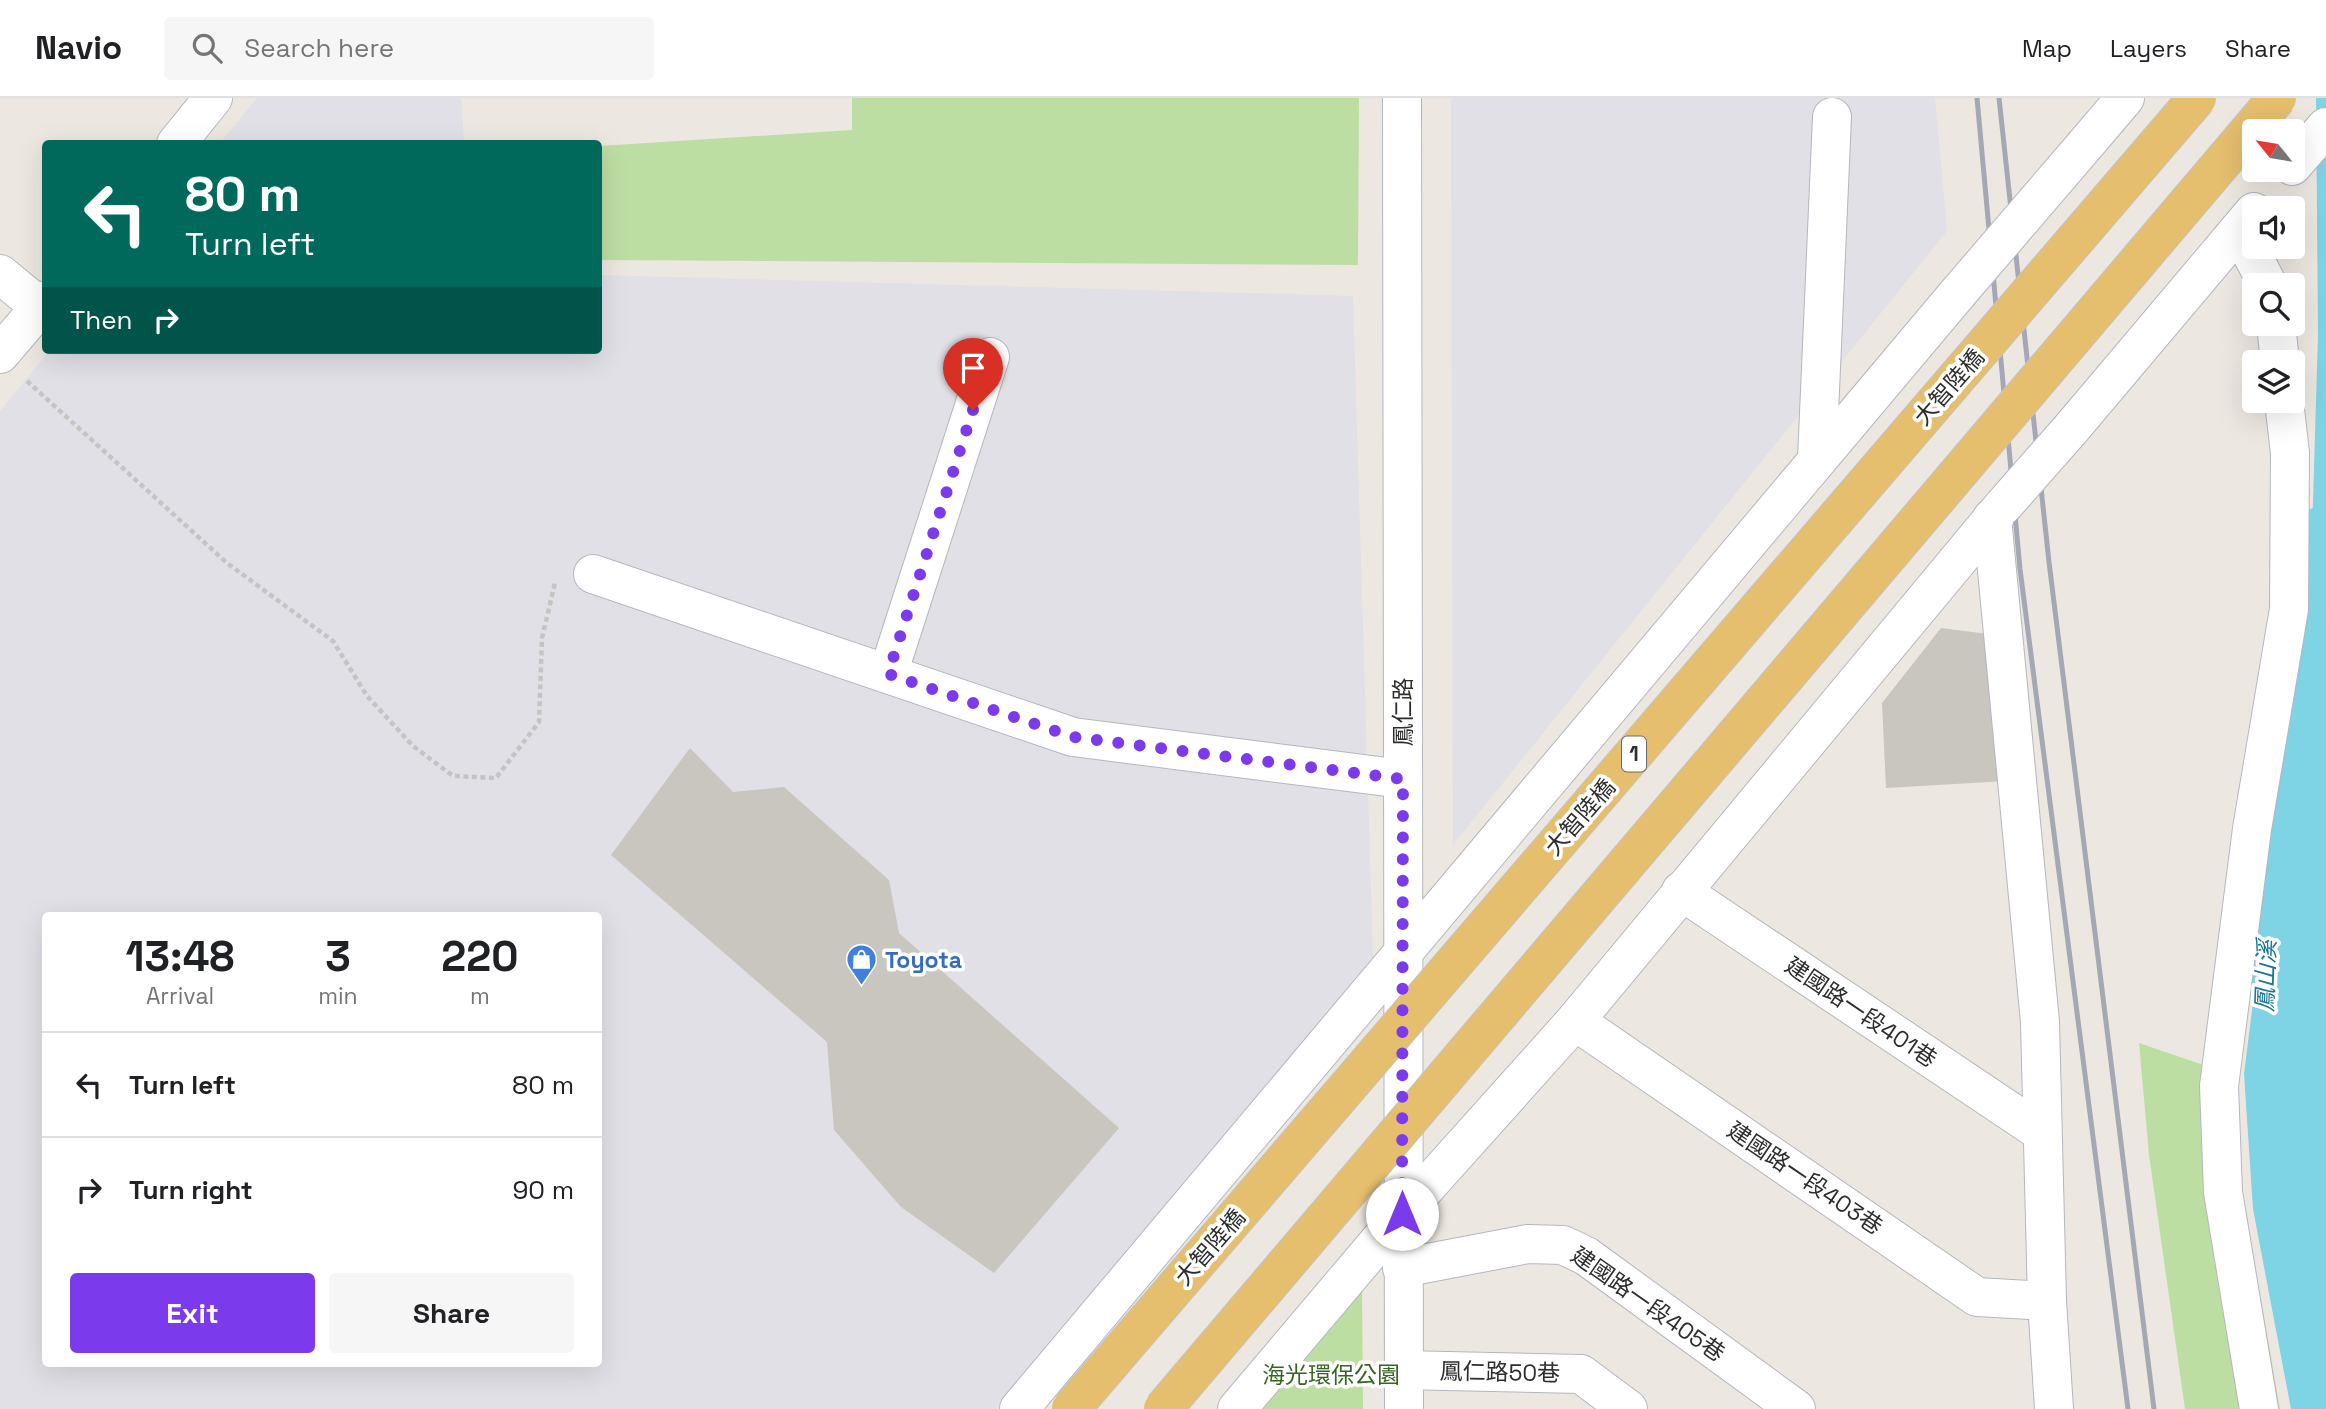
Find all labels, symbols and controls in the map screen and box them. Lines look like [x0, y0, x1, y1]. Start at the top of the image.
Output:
search box [164, 17, 654, 80]
text: Navio [35, 27, 122, 69]
icon: search [188, 29, 226, 67]
text: Search here [244, 31, 394, 65]
text: Map [2022, 33, 2072, 64]
text: Layers [2110, 33, 2187, 64]
text: Share [2225, 33, 2291, 64]
north arrow [2242, 119, 2305, 182]
map controls [2242, 119, 2305, 413]
text: 80 m [185, 163, 300, 225]
icon: left [70, 168, 161, 259]
button: sound [2242, 196, 2305, 259]
text: Turn left [185, 224, 315, 264]
button: search [2242, 273, 2305, 336]
icon: right [147, 301, 185, 339]
text: Then [70, 303, 133, 337]
pin [943, 338, 1003, 410]
street label: 大智陸橋 [1908, 342, 1990, 432]
icon: arrive [954, 349, 992, 387]
button: layers [2242, 350, 2305, 413]
street label: 鳳仁路 [1388, 678, 1418, 747]
road number: 1 [1622, 736, 1646, 772]
street label: 大智陸橋 [1539, 772, 1621, 862]
text: 13:48 [126, 930, 235, 983]
text: 3 [325, 930, 351, 983]
text: 220 [441, 930, 518, 983]
water label: 鳳山溪 [2249, 936, 2282, 1013]
shop icon: Toyota [845, 943, 879, 987]
place label: Toyota [885, 945, 962, 975]
street label: 建國路一段401巷 [1779, 950, 1943, 1074]
text: Arrival [146, 981, 214, 1011]
text: min [318, 981, 358, 1011]
text: m [470, 981, 490, 1011]
icon: left [70, 1066, 108, 1104]
text: Turn left [129, 1068, 236, 1102]
text: 80 m [512, 1068, 574, 1102]
street label: 建國路一段403巷 [1722, 1115, 1888, 1241]
icon: right [70, 1171, 108, 1209]
text: Turn right [129, 1173, 253, 1207]
text: 90 m [512, 1173, 574, 1207]
position arrow [1365, 1177, 1439, 1251]
street label: 大智陸橋 [1169, 1202, 1251, 1292]
street label: 建國路一段405巷 [1565, 1240, 1731, 1368]
button: Exit [70, 1273, 315, 1353]
button: Share [329, 1273, 574, 1353]
street label: 鳳仁路50巷 [1439, 1356, 1561, 1388]
park label: 海光環保公園 [1262, 1360, 1400, 1390]

